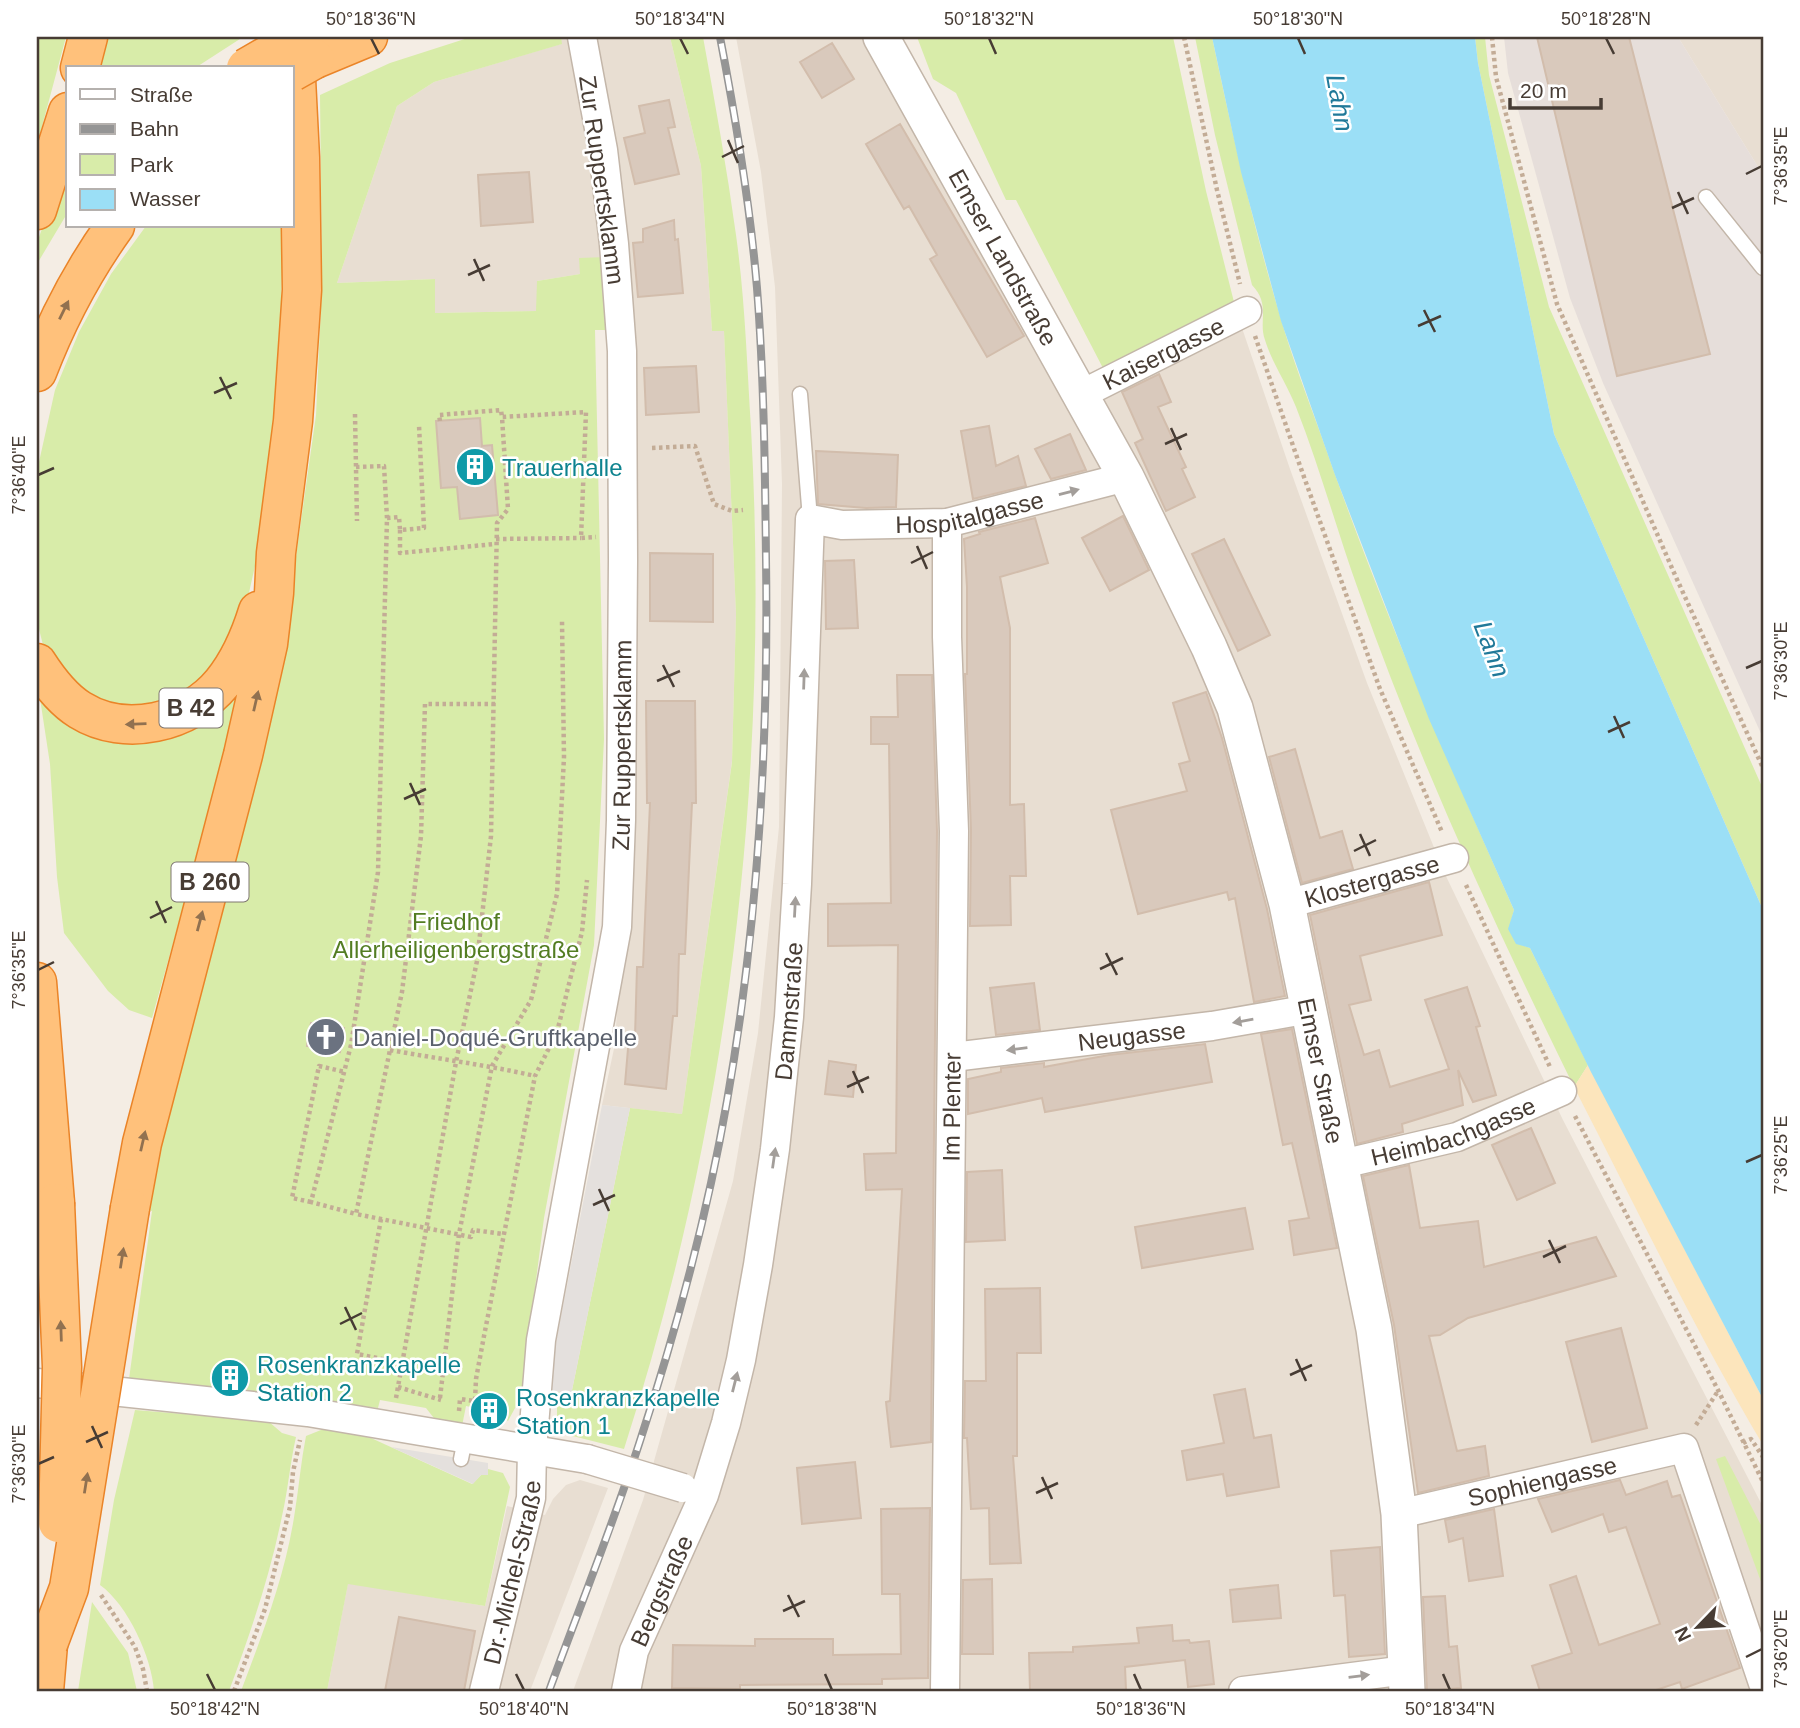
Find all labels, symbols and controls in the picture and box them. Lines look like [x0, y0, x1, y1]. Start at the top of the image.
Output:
text: 50°18'36"N [326, 9, 416, 29]
text: 50°18'34"N [635, 9, 725, 29]
text: 50°18'32"N [944, 9, 1034, 29]
text: 50°18'30"N [1253, 9, 1343, 29]
text: 50°18'28"N [1561, 9, 1651, 29]
legend [66, 66, 294, 228]
scale bar [1510, 66, 1601, 110]
water label: Lahn [1320, 72, 1360, 134]
street label: Zur Ruppertsklamm [574, 74, 630, 286]
text: 20 m [1520, 79, 1567, 102]
text: Straße [130, 83, 193, 106]
text: Bahn [130, 117, 179, 140]
text: 7°36'35"E [1771, 126, 1791, 206]
text: Park [130, 153, 174, 176]
street label: Emser Landstraße [944, 164, 1063, 350]
text: Wasser [130, 187, 200, 210]
one-way arrow [58, 300, 70, 320]
street label: Kaisergasse [1098, 311, 1228, 395]
text: 7°36'40"E [9, 435, 29, 515]
building icon: Trauerhalle [454, 446, 496, 488]
place label: Trauerhalle [502, 454, 623, 481]
street label: Hospitalgasse [895, 485, 1046, 537]
one-way arrow [1059, 486, 1081, 497]
water label: Lahn [1468, 617, 1516, 681]
text: 7°36'30"E [1771, 621, 1791, 701]
street label: Zur Ruppertsklamm [606, 639, 636, 851]
one-way arrow [798, 668, 809, 690]
road number: B 42 [160, 688, 222, 728]
one-way arrow [250, 689, 261, 711]
one-way arrow [125, 718, 147, 729]
street label: Klostergasse [1301, 849, 1442, 912]
road number: B 260 [172, 862, 248, 902]
one-way arrow [790, 895, 801, 917]
park label: Friedhof Allerheiligenbergstraße [333, 908, 579, 963]
one-way arrow [195, 910, 206, 932]
text: 7°36'35"E [9, 930, 29, 1010]
street label: Dammstraße [769, 941, 807, 1082]
street label: Emser Straße [1293, 995, 1349, 1146]
church icon: Daniel-Doqué-Gruftkapelle [305, 1016, 347, 1058]
street label: Neugasse [1076, 1016, 1187, 1055]
one-way arrow [1232, 1016, 1254, 1027]
place label: Daniel-Doqué-Gruftkapelle [353, 1024, 637, 1051]
one-way arrow [1006, 1044, 1028, 1055]
street label: Im Plenter [937, 1052, 965, 1162]
street label: Heimbachgasse [1368, 1091, 1539, 1170]
text: 7°36'25"E [1771, 1115, 1791, 1195]
one-way arrow [138, 1130, 149, 1152]
one-way arrow [768, 1146, 779, 1168]
one-way arrow [117, 1247, 128, 1269]
one-way arrow [56, 1320, 67, 1342]
place label: Rosenkranzkapelle Station 2 [257, 1351, 461, 1406]
building icon: Rosenkranzkapelle Station 2 [209, 1357, 251, 1399]
one-way arrow [730, 1371, 741, 1393]
place label: Rosenkranzkapelle Station 1 [516, 1384, 720, 1439]
building icon: Rosenkranzkapelle Station 1 [468, 1390, 510, 1432]
text: 7°36'30"E [9, 1424, 29, 1504]
street label: Sophiengasse [1465, 1451, 1619, 1511]
one-way arrow [81, 1472, 92, 1494]
street label: Dr.-Michel-Straße [477, 1480, 545, 1667]
street label: Bergstraße [624, 1531, 698, 1650]
north arrow [1664, 1592, 1734, 1662]
text: 7°36'20"E [1771, 1609, 1791, 1689]
text: N [1671, 1623, 1695, 1645]
one-way arrow [1348, 1670, 1370, 1681]
text: 50°18'42"N [170, 1699, 260, 1719]
text: 50°18'40"N [479, 1699, 569, 1719]
text: 50°18'38"N [787, 1699, 877, 1719]
text: 50°18'36"N [1096, 1699, 1186, 1719]
text: 50°18'34"N [1405, 1699, 1495, 1719]

